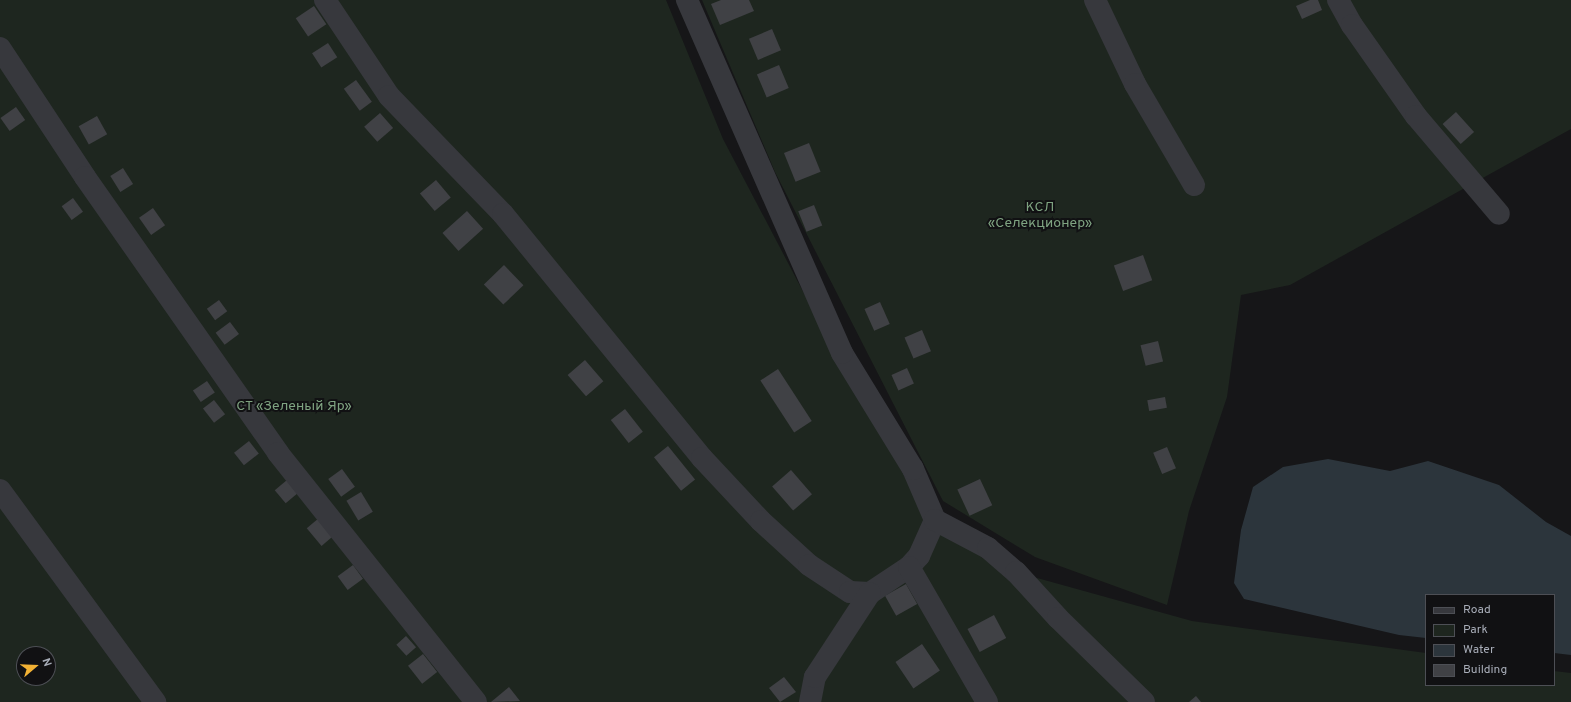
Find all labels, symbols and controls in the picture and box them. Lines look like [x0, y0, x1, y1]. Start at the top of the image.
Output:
park label: КСЛ «Селекционер» [988, 200, 1092, 232]
park label: СТ «Зеленый Яр» [236, 399, 352, 415]
legend [1425, 594, 1555, 686]
text: Road [1463, 602, 1491, 618]
text: Park [1463, 622, 1488, 638]
text: Water [1463, 642, 1495, 658]
north arrow [16, 646, 56, 686]
text: N [38, 656, 54, 668]
text: Building [1463, 662, 1507, 678]

